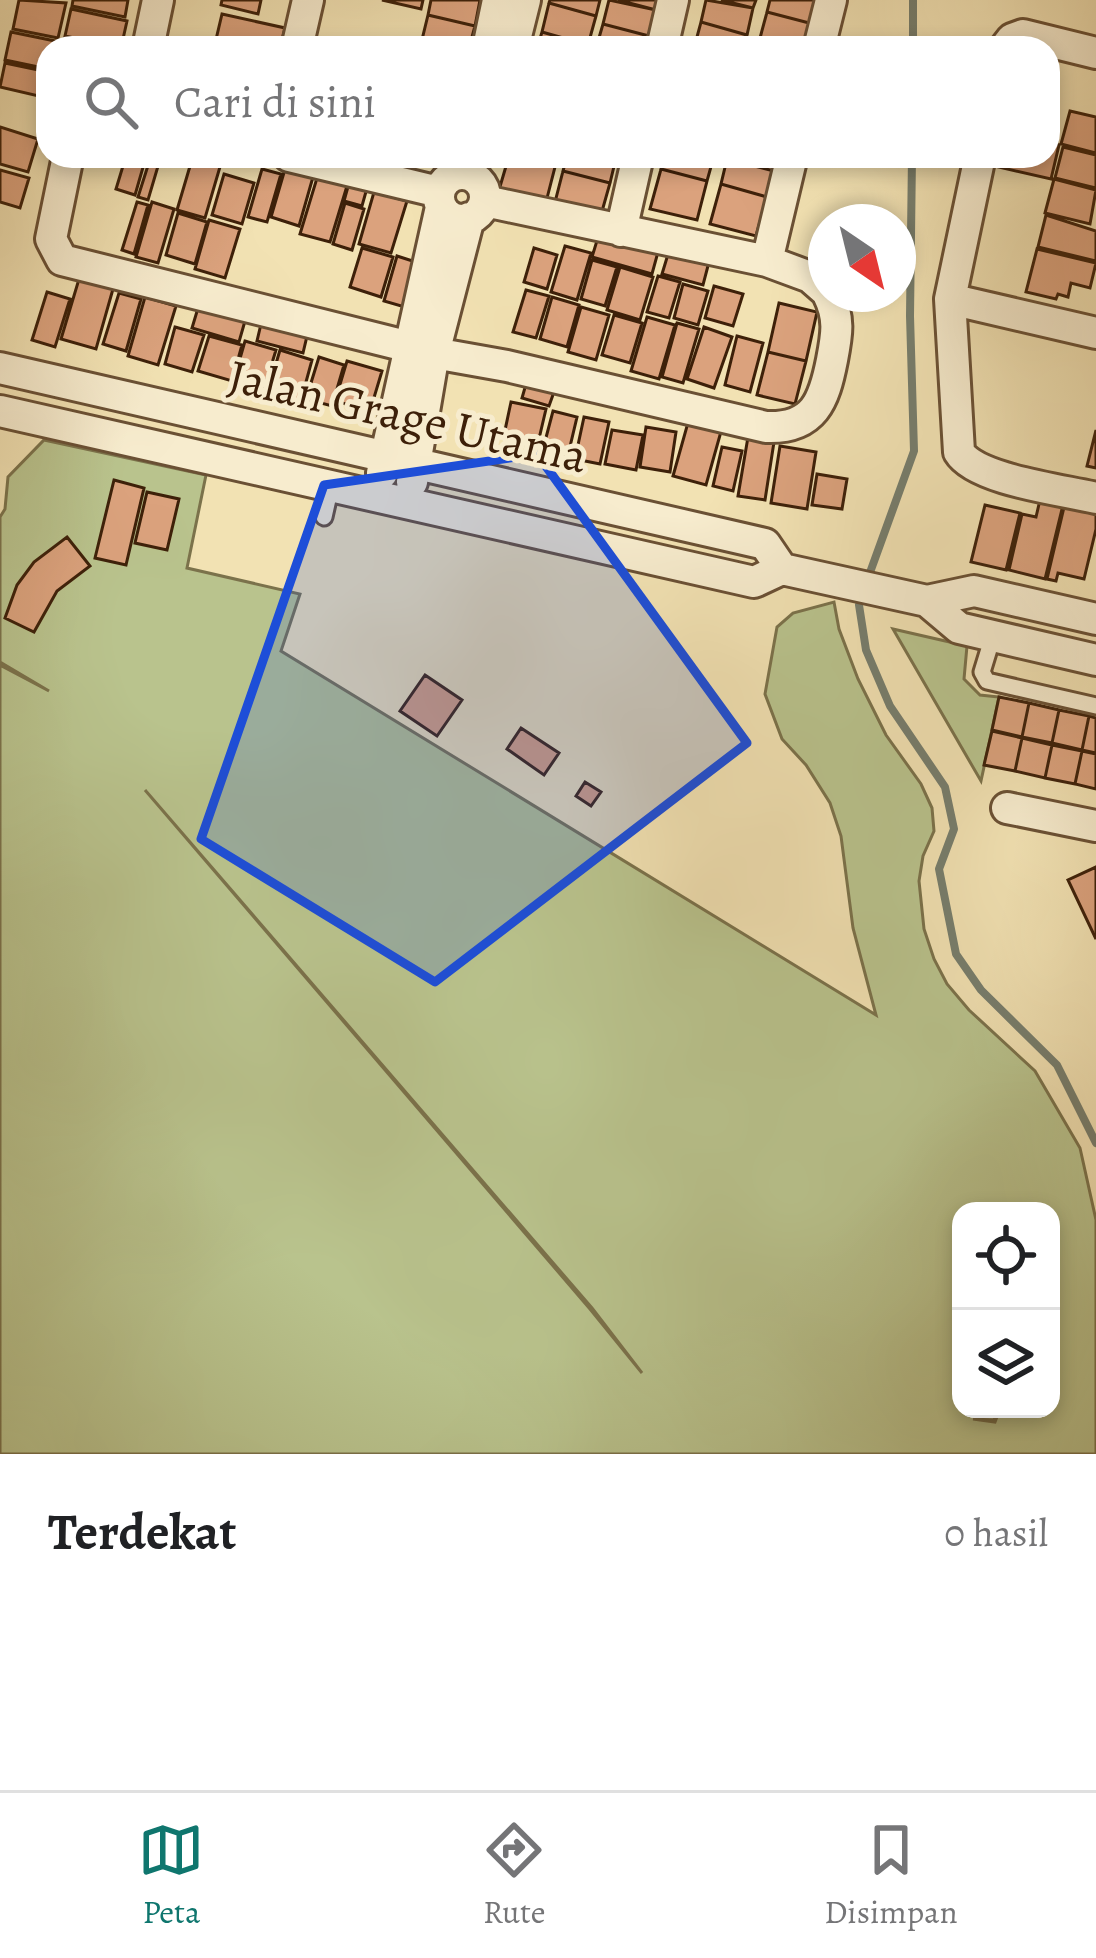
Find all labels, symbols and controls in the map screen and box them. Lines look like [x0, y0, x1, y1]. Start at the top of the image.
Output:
search box [36, 36, 1060, 168]
icon: search [78, 69, 144, 135]
text: Cari di sini [174, 71, 376, 133]
north arrow [808, 204, 916, 312]
street label: Jalan Grage Utama [222, 343, 594, 489]
map controls [952, 1202, 1060, 1418]
button: locate [952, 1202, 1060, 1310]
button: layers [952, 1310, 1060, 1418]
text: Terdekat [48, 1497, 236, 1567]
text: 0 hasil [944, 1506, 1048, 1559]
tab: Peta [138, 1817, 204, 1934]
tab: Rute [481, 1817, 547, 1934]
tab: Disimpan [824, 1817, 958, 1934]

